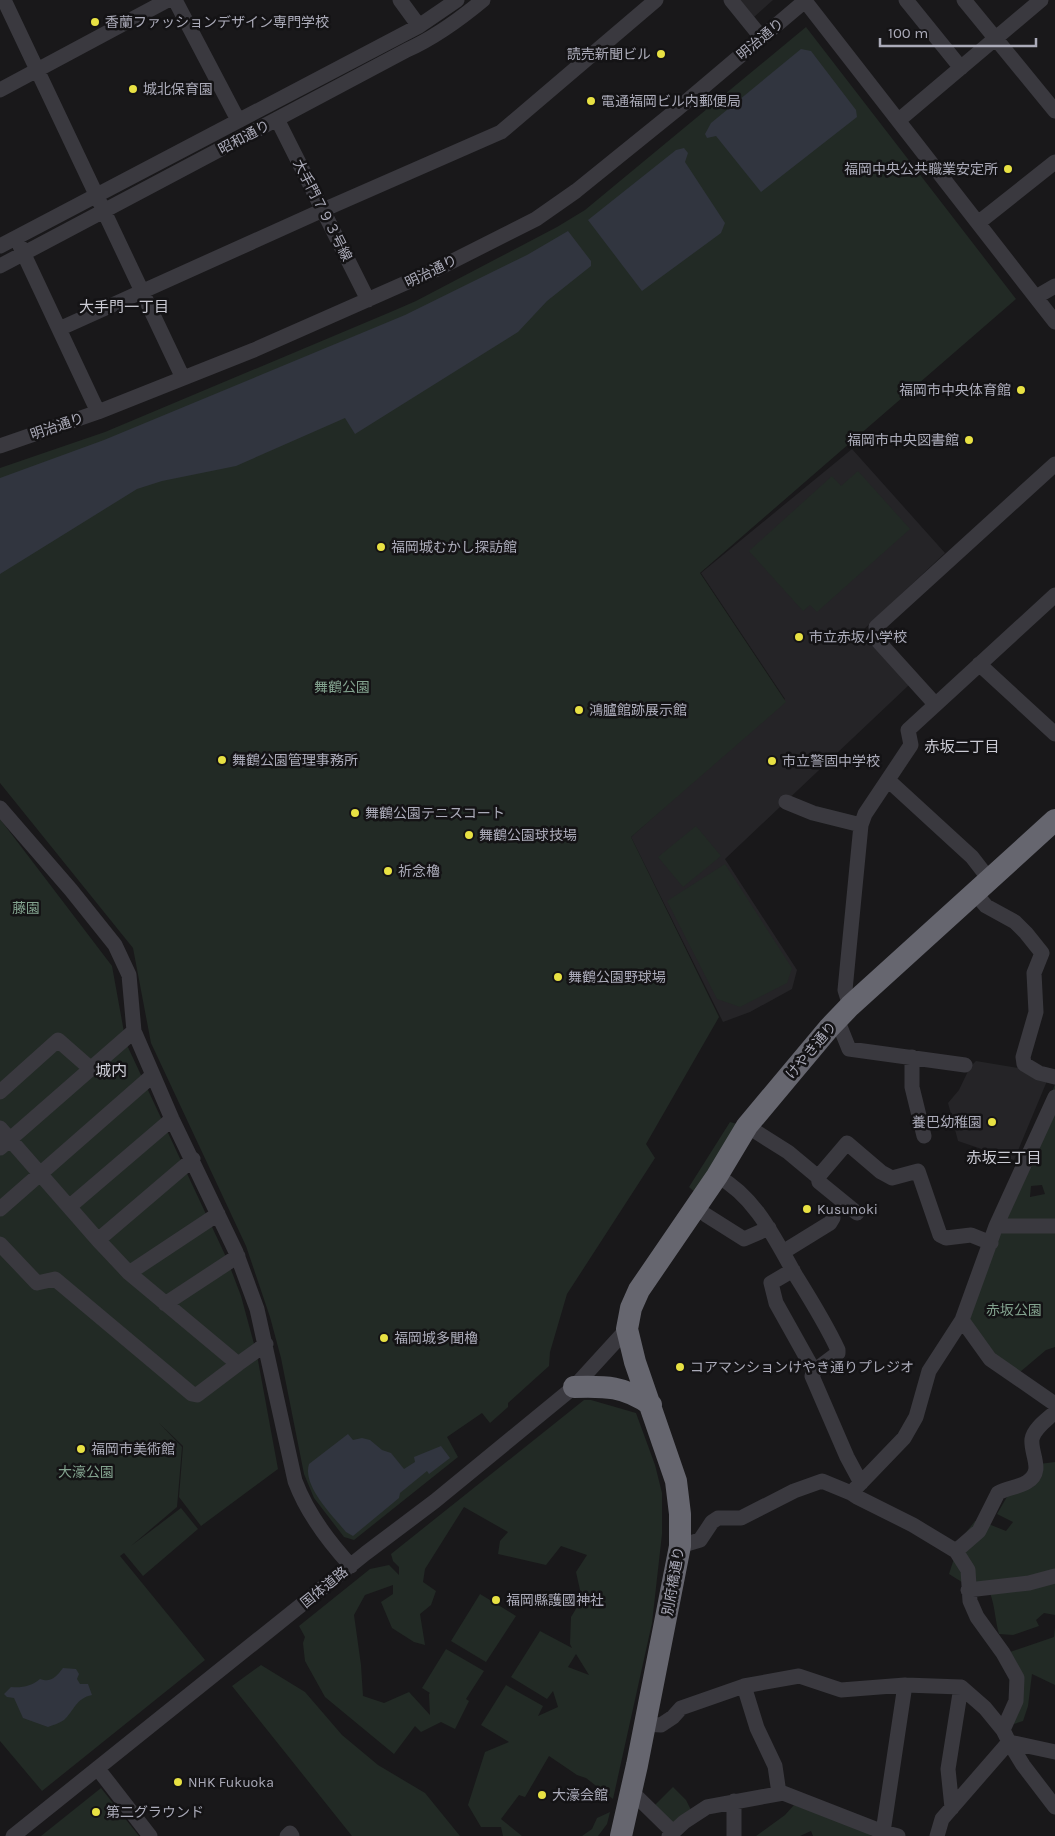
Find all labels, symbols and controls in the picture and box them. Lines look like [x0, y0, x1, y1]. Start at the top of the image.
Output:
place label: 香蘭ファッションデザイン専門学校 [105, 14, 329, 31]
street label: 明治通り [733, 15, 787, 64]
scale bar [880, 15, 1036, 47]
marker: 香蘭ファッションデザイン専門学校 [89, 16, 101, 28]
text: 100 m [888, 24, 928, 42]
place label: 読売新聞ビル [567, 46, 651, 63]
marker: 読売新聞ビル [655, 48, 667, 60]
place label: 城北保育園 [143, 81, 213, 98]
marker: 城北保育園 [127, 83, 139, 95]
place label: 電通福岡ビル内郵便局 [601, 93, 741, 110]
marker: 電通福岡ビル内郵便局 [585, 95, 597, 107]
street label: 昭和通り [216, 117, 273, 158]
street label: 大手門７９３号線 [290, 156, 356, 264]
place label: 福岡中央公共職業安定所 [844, 161, 998, 178]
marker: 福岡中央公共職業安定所 [1002, 163, 1014, 175]
street label: 明治通り [402, 252, 460, 291]
district label: 大手門一丁目 [79, 298, 169, 316]
place label: 福岡市中央体育館 [899, 382, 1011, 399]
marker: 福岡市中央体育館 [1015, 384, 1027, 396]
street label: 明治通り [28, 409, 86, 444]
place label: 福岡市中央図書館 [847, 432, 959, 449]
marker: 福岡市中央図書館 [963, 434, 975, 446]
place label: 福岡城むかし探訪館 [391, 539, 517, 556]
marker: 福岡城むかし探訪館 [375, 541, 387, 553]
place label: 市立赤坂小学校 [809, 629, 907, 646]
marker: 市立赤坂小学校 [793, 631, 805, 643]
park label: 舞鶴公園 [314, 679, 370, 696]
place label: 鴻臚館跡展示館 [589, 702, 687, 719]
marker: 鴻臚館跡展示館 [573, 704, 585, 716]
district label: 赤坂二丁目 [924, 738, 1000, 756]
place label: 舞鶴公園管理事務所 [232, 752, 358, 769]
place label: 市立警固中学校 [782, 753, 880, 770]
marker: 舞鶴公園管理事務所 [216, 754, 228, 766]
marker: 市立警固中学校 [766, 755, 778, 767]
place label: 舞鶴公園テニスコート [365, 805, 505, 822]
marker: 舞鶴公園テニスコート [349, 807, 361, 819]
place label: 舞鶴公園球技場 [479, 827, 577, 844]
marker: 舞鶴公園球技場 [463, 829, 475, 841]
place label: 祈念櫓 [398, 863, 440, 880]
marker: 祈念櫓 [382, 865, 394, 877]
park label: 藤園 [12, 900, 40, 917]
place label: 舞鶴公園野球場 [568, 969, 666, 986]
marker: 舞鶴公園野球場 [552, 971, 564, 983]
street label: けやき通り [782, 1018, 840, 1083]
district label: 城内 [95, 1061, 127, 1080]
place label: 養巴幼稚園 [912, 1114, 982, 1131]
marker: 養巴幼稚園 [986, 1116, 998, 1128]
district label: 赤坂三丁目 [966, 1149, 1042, 1167]
place label: Kusunoki [817, 1201, 878, 1218]
marker: Kusunoki [801, 1203, 813, 1215]
park label: 赤坂公園 [986, 1302, 1042, 1319]
place label: 福岡城多聞櫓 [394, 1330, 478, 1347]
marker: 福岡城多聞櫓 [378, 1332, 390, 1344]
place label: コアマンションけやき通りプレジオ [690, 1359, 914, 1376]
marker: コアマンションけやき通りプレジオ [674, 1361, 686, 1373]
place label: 福岡市美術館 [91, 1441, 175, 1458]
marker: 福岡市美術館 [75, 1443, 87, 1455]
park label: 大濠公園 [58, 1464, 114, 1481]
street label: 別府橋通り [659, 1545, 688, 1617]
street label: 国体道路 [297, 1563, 351, 1612]
place label: 福岡縣護國神社 [506, 1592, 604, 1609]
marker: 福岡縣護國神社 [490, 1594, 502, 1606]
place label: NHK Fukuoka [188, 1774, 274, 1791]
marker: NHK Fukuoka [172, 1776, 184, 1788]
place label: 大濠会館 [552, 1787, 608, 1804]
marker: 大濠会館 [536, 1789, 548, 1801]
place label: 第二グラウンド [106, 1804, 204, 1821]
marker: 第二グラウンド [90, 1806, 102, 1818]

